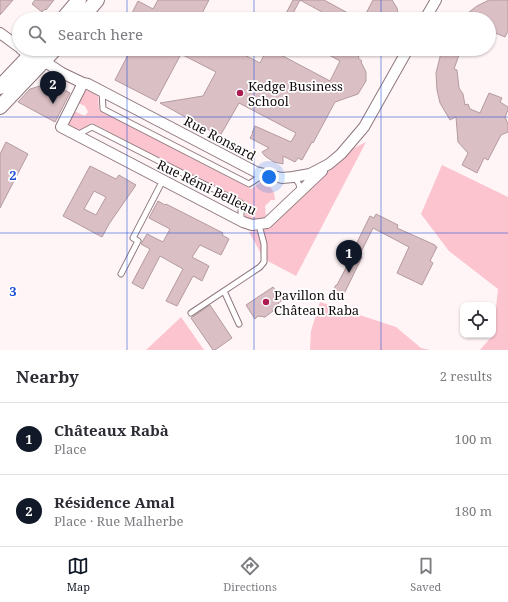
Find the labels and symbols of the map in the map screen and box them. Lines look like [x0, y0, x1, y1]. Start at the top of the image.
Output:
pin: 2 [40, 71, 66, 104]
place label: Kedge Business School [248, 77, 343, 110]
marker: Kedge Business School [235, 88, 245, 98]
street label: Rue Ronsard [181, 112, 259, 164]
street label: Rue Rémi Belleau [154, 155, 260, 219]
text: 2 [9, 166, 17, 184]
your location [259, 167, 279, 187]
pin: 1 [336, 240, 362, 273]
text: 3 [9, 282, 17, 300]
place label: Pavillon du Château Raba [274, 286, 359, 319]
marker: Pavillon du Château Raba [261, 297, 271, 307]

